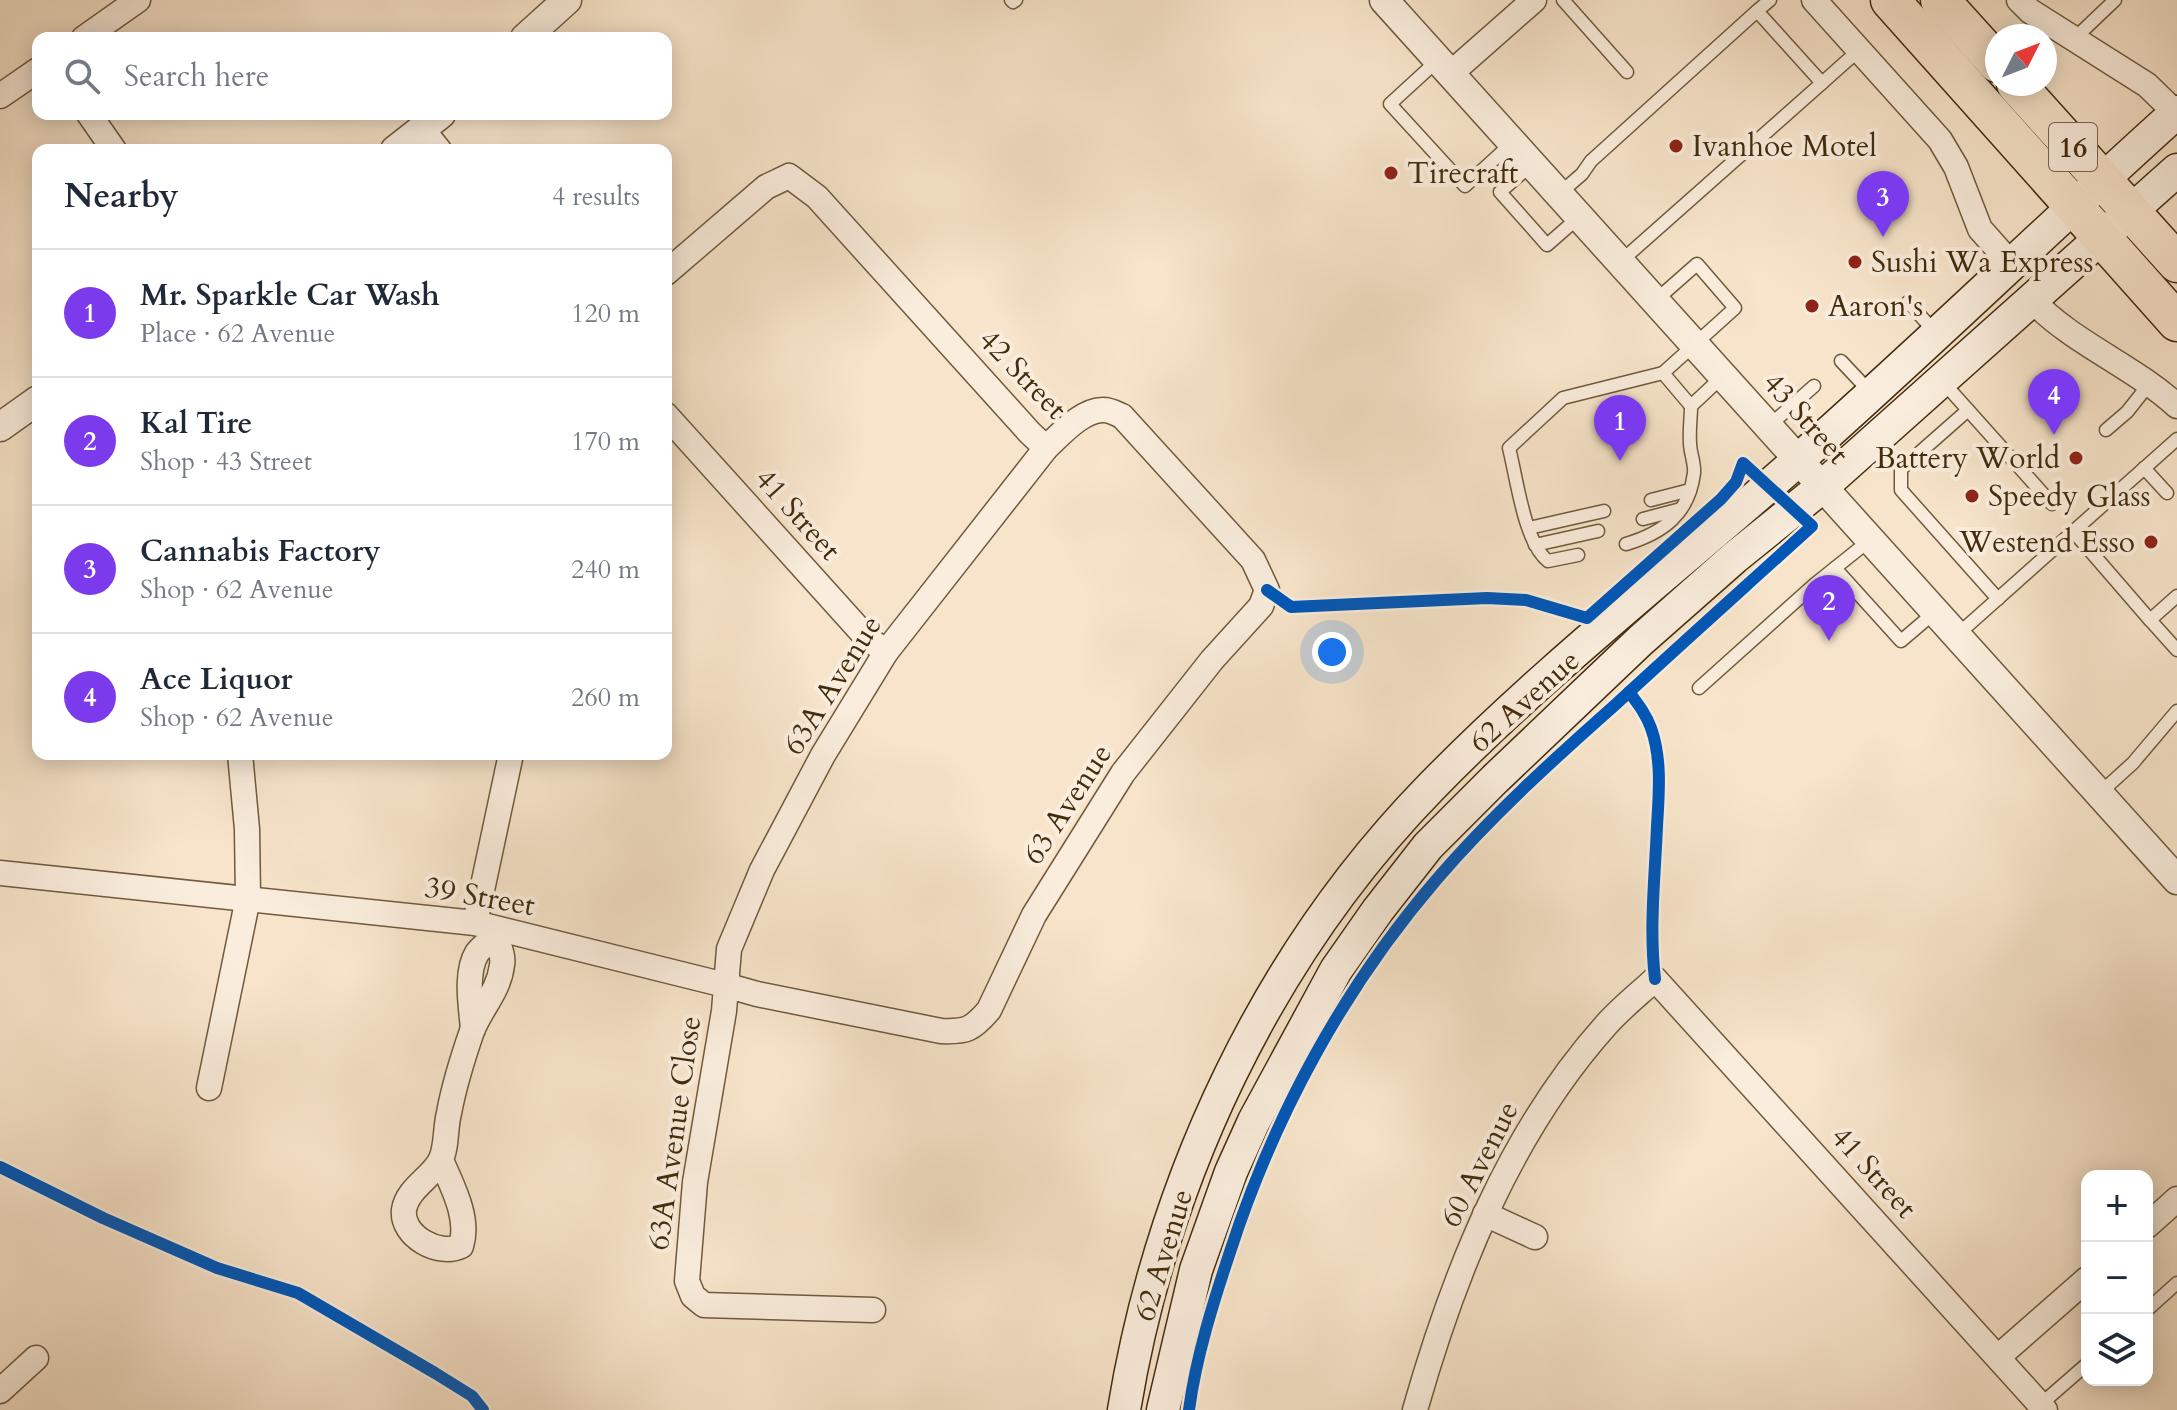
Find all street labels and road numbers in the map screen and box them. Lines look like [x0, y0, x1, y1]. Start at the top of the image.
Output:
road number: 16 [2049, 123, 2097, 171]
street label: 42 Street [969, 320, 1076, 429]
street label: 43 Street [1753, 363, 1858, 474]
street label: 41 Street [745, 459, 850, 570]
street label: 63A Avenue [773, 608, 892, 763]
street label: 62 Avenue [1460, 641, 1589, 762]
street label: 63 Avenue [1013, 736, 1122, 872]
street label: 39 Street [422, 867, 539, 926]
street label: 63A Avenue Close [638, 1013, 711, 1253]
street label: 60 Avenue [1430, 1094, 1529, 1234]
street label: 41 Street [1821, 1117, 1926, 1228]
street label: 62 Avenue [1124, 1184, 1203, 1326]

